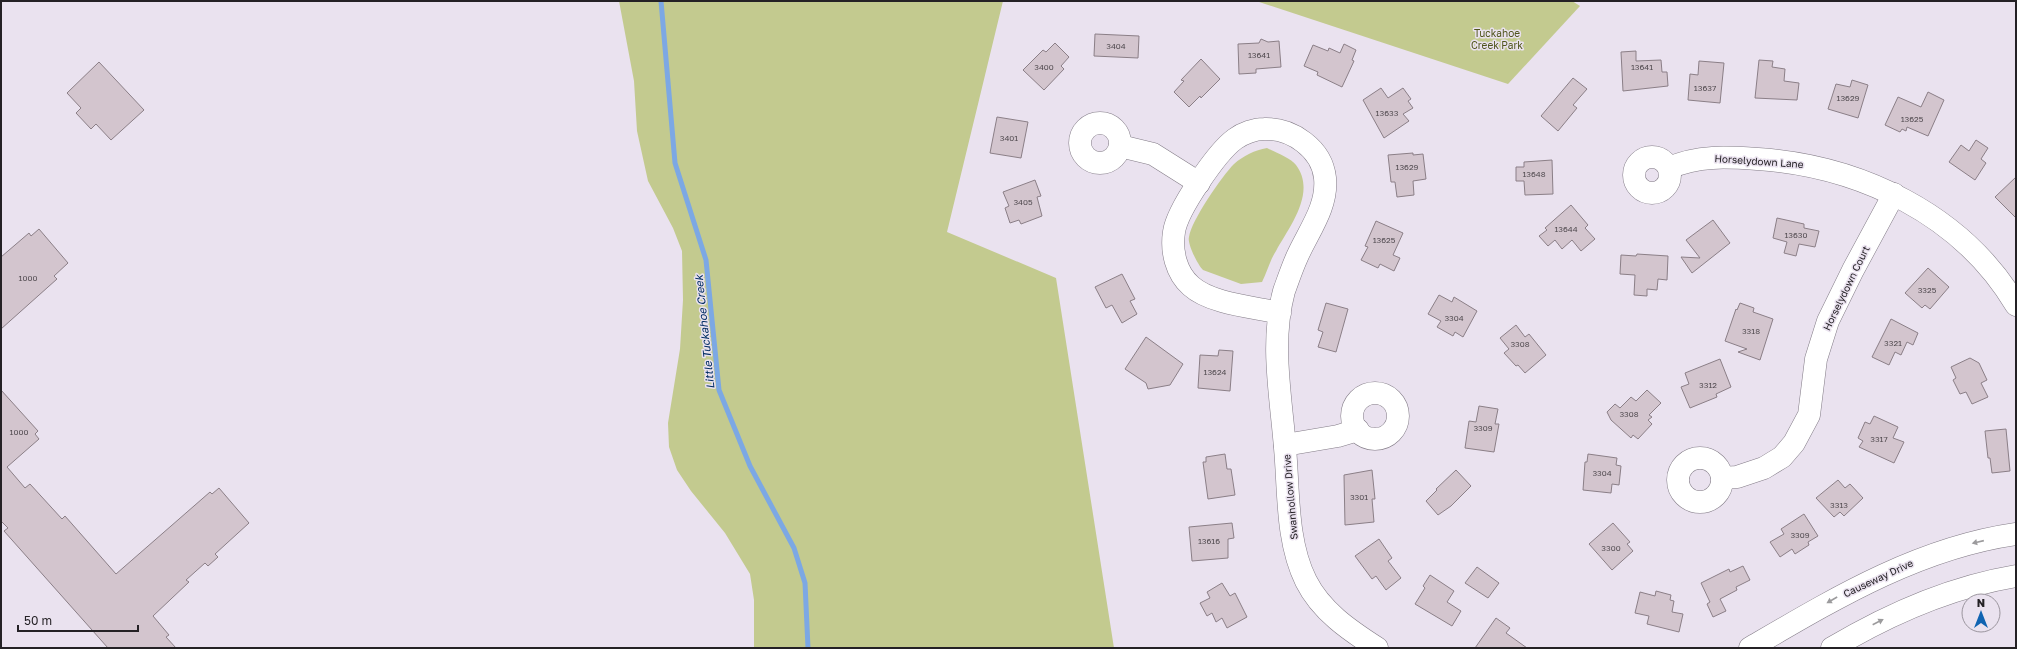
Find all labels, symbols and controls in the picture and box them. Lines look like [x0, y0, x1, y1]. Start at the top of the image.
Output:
park label: Tuckahoe Creek Park [1471, 27, 1523, 51]
house number: 3404 [1106, 41, 1126, 51]
house number: 13641 [1248, 50, 1270, 60]
house number: 3400 [1034, 62, 1054, 72]
house number: 13641 [1631, 62, 1653, 72]
house number: 13637 [1694, 83, 1716, 93]
house number: 13629 [1837, 93, 1860, 103]
house number: 13633 [1376, 108, 1399, 118]
house number: 13625 [1901, 114, 1924, 124]
house number: 3401 [1000, 133, 1018, 143]
street label: Horselydown Lane [1714, 152, 1804, 170]
house number: 13629 [1396, 162, 1419, 172]
house number: 13648 [1522, 169, 1546, 179]
house number: 3405 [1013, 197, 1033, 207]
house number: 13644 [1554, 224, 1578, 234]
house number: 13630 [1784, 230, 1808, 240]
house number: 13625 [1373, 235, 1396, 245]
street label: Horselydown Court [1820, 244, 1872, 332]
house number: 1000 [19, 273, 37, 283]
water label: Little Tuckahoe Creek [691, 273, 716, 390]
house number: 3325 [1918, 285, 1937, 295]
house number: 3304 [1444, 313, 1464, 323]
house number: 3318 [1742, 326, 1760, 336]
house number: 3321 [1884, 338, 1902, 348]
house number: 3308 [1510, 339, 1530, 349]
house number: 13624 [1204, 367, 1227, 377]
house number: 3312 [1699, 380, 1717, 390]
house number: 3308 [1619, 409, 1639, 419]
house number: 3309 [1473, 423, 1493, 433]
house number: 1000 [10, 427, 28, 437]
house number: 3317 [1870, 434, 1888, 444]
street label: Swanhollow Drive [1280, 454, 1300, 540]
house number: 3304 [1592, 468, 1612, 478]
house number: 3301 [1350, 492, 1368, 502]
house number: 3313 [1830, 500, 1848, 510]
house number: 3309 [1790, 530, 1810, 540]
house number: 13616 [1198, 536, 1220, 546]
one-way arrow [1972, 539, 1984, 545]
house number: 3300 [1601, 543, 1621, 553]
street label: Causeway Drive [1841, 556, 1915, 599]
north arrow [1961, 593, 2001, 633]
text: N [1977, 596, 1985, 609]
one-way arrow [1826, 597, 1838, 604]
scale bar [18, 607, 138, 633]
text: 50 m [24, 613, 52, 628]
one-way arrow [1872, 619, 1884, 626]

